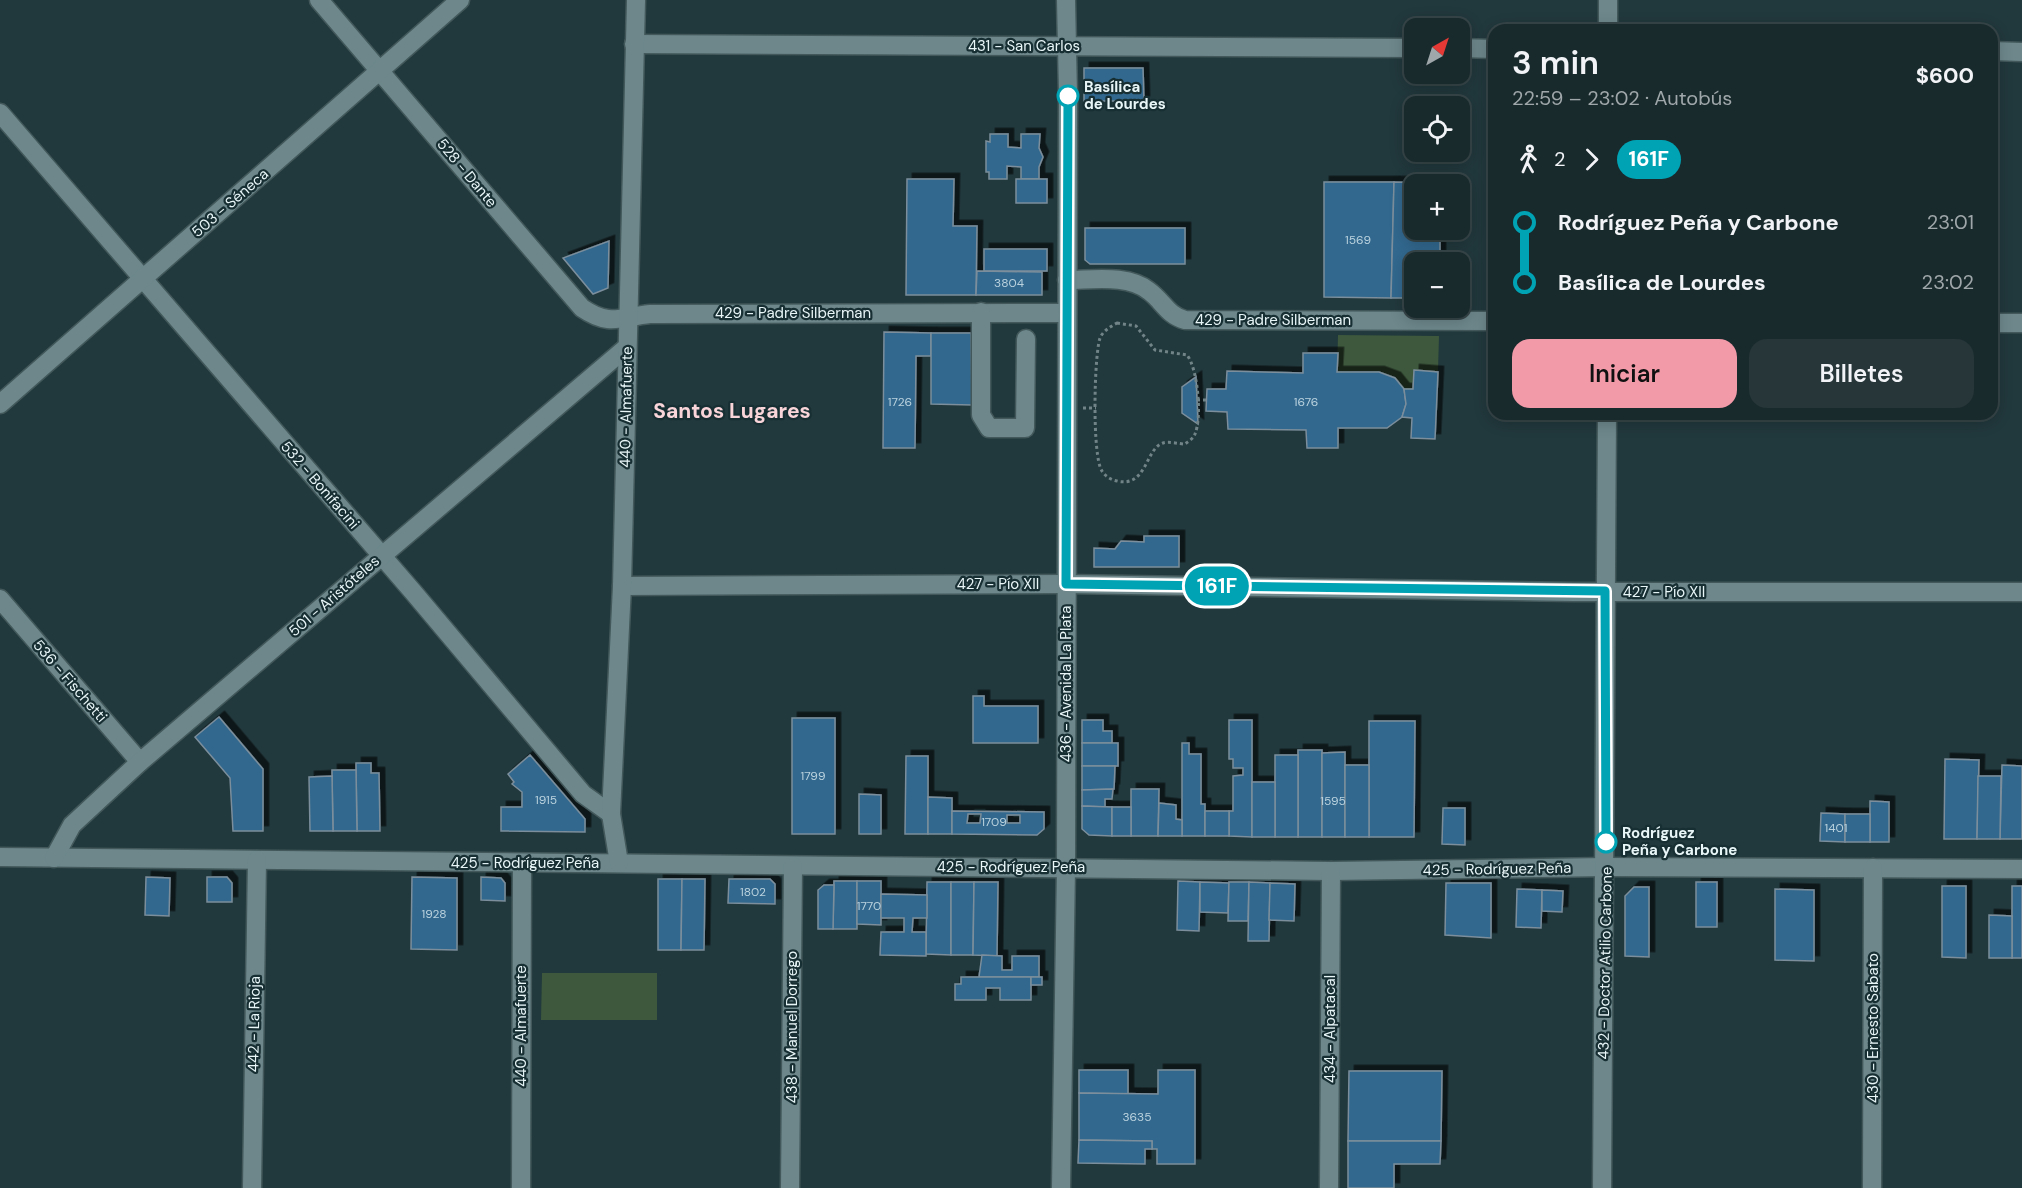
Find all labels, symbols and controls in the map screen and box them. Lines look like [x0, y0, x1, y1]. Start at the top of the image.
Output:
north arrow [1404, 18, 1470, 84]
map controls [1404, 18, 1470, 318]
street label: 431 - San Carlos [968, 36, 1080, 56]
text: 3 min [1512, 41, 1599, 84]
text: $600 [1916, 61, 1974, 90]
place label: Basílica de Lourdes [1084, 77, 1166, 114]
marker: Basílica de Lourdes [1057, 85, 1079, 107]
text: 22:59 – 23:02 · Autobús [1512, 85, 1732, 111]
button: locate [1404, 96, 1470, 162]
street label: 528 - Dante [432, 134, 502, 212]
icon: walk [1512, 143, 1545, 176]
icon: forward [1575, 143, 1608, 176]
text: 161F [1629, 145, 1669, 173]
text: 2 [1554, 146, 1566, 172]
street label: 503 - Séneca [187, 164, 273, 242]
button: + [1404, 174, 1470, 240]
text: Rodríguez Peña y Carbone [1558, 208, 1839, 237]
text: 23:01 [1927, 209, 1974, 235]
house number: 1569 [1345, 232, 1371, 248]
button: − [1404, 252, 1470, 318]
text: Basílica de Lourdes [1558, 268, 1766, 297]
text: 23:02 [1922, 269, 1974, 295]
house number: 3804 [994, 275, 1024, 291]
street label: 429 - Padre Silberman [715, 303, 871, 323]
street label: 429 - Padre Silberman [1195, 310, 1351, 330]
button: Iniciar [1512, 339, 1737, 408]
button: Billetes [1749, 339, 1974, 408]
street label: 440 - Almafuerte [615, 346, 637, 468]
house number: 1726 [888, 394, 912, 410]
house number: 1676 [1294, 394, 1318, 410]
district label: Santos Lugares [653, 397, 811, 425]
street label: 532 - Bonifacini [276, 437, 364, 533]
street label: 501 - Aristóteles [284, 551, 384, 641]
line badge: 161F [1175, 566, 1259, 606]
text: 161F [1197, 572, 1237, 600]
street label: 427 - Pío XII [957, 574, 1039, 594]
street label: 427 - Pío XII [1623, 582, 1705, 602]
street label: 436 - Avenida La Plata [1056, 606, 1076, 762]
street label: 536 - Fischetti [28, 635, 112, 727]
house number: 1799 [801, 768, 825, 784]
house number: 1915 [535, 792, 557, 808]
house number: 1595 [1320, 793, 1346, 809]
house number: 1709 [981, 814, 1007, 830]
house number: 1401 [1825, 820, 1847, 836]
place label: Rodríguez Peña y Carbone [1622, 823, 1737, 860]
marker: Rodríguez Peña y Carbone [1595, 831, 1617, 853]
street label: 425 - Rodríguez Peña [451, 853, 599, 873]
street label: 425 - Rodríguez Peña [937, 857, 1085, 877]
street label: 425 - Rodríguez Peña [1423, 858, 1571, 880]
street label: 432 - Doctor Atilio Carbone [1593, 866, 1617, 1060]
house number: 1802 [740, 884, 766, 900]
house number: 1770 [857, 898, 881, 914]
house number: 1928 [421, 906, 447, 922]
street label: 438 - Manuel Dorrego [782, 951, 802, 1103]
street label: 430 - Ernesto Sabato [1863, 953, 1883, 1103]
street label: 440 - Almafuerte [511, 965, 531, 1087]
street label: 434 - Alpatacal [1320, 975, 1340, 1083]
street label: 442 - La Rioja [243, 976, 265, 1072]
house number: 3635 [1122, 1109, 1152, 1125]

